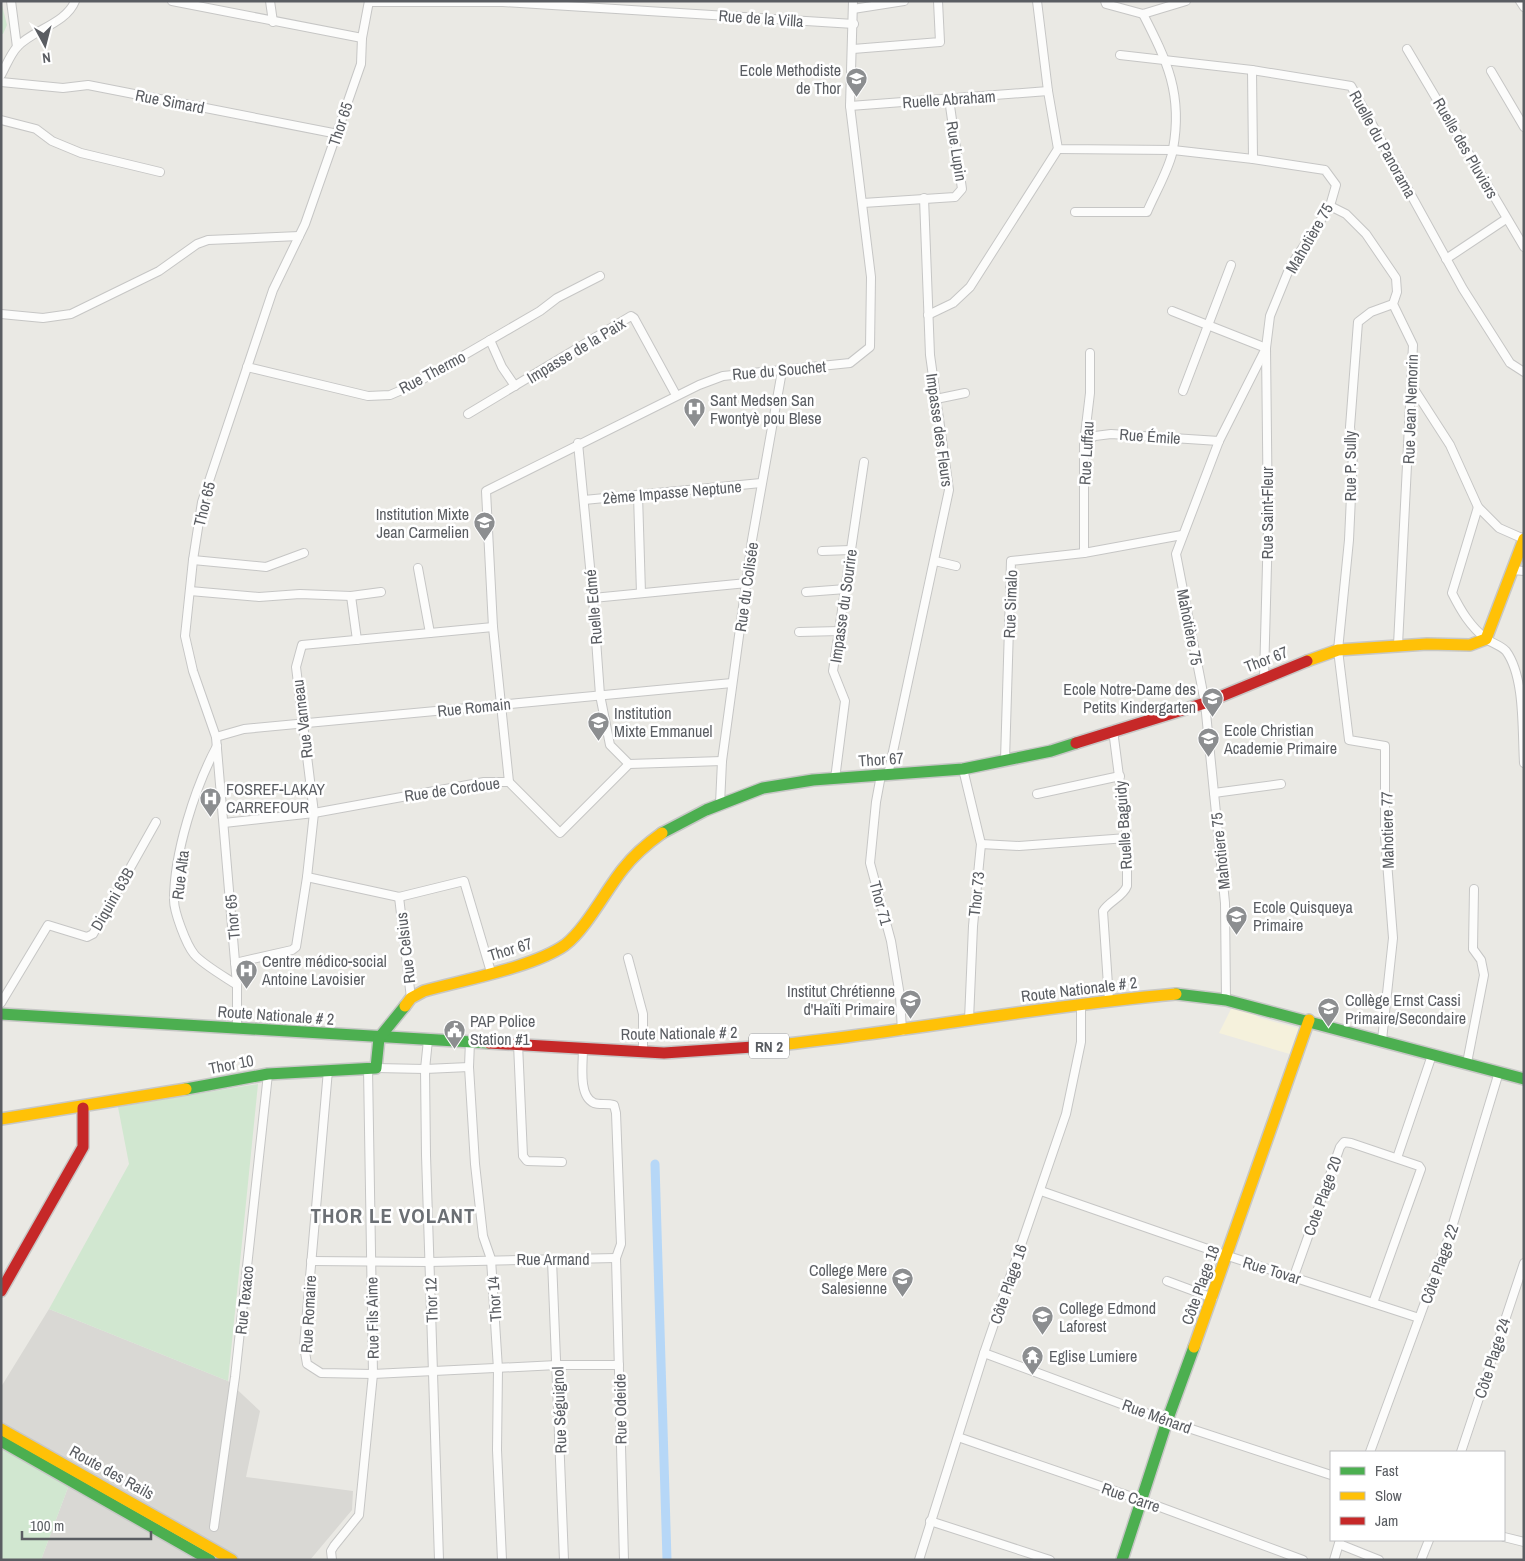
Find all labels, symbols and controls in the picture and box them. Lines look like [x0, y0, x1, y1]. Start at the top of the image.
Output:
street label: Rue de la Villa [718, 4, 805, 32]
north arrow [20, 20, 70, 70]
text: N [41, 48, 52, 67]
place label: Ecole Methodiste de Thor [740, 59, 842, 99]
school or university icon: Ecole Methodiste de Thor [845, 67, 869, 98]
street label: Rue Simard [134, 84, 206, 118]
street label: Ruelle Abraham [902, 85, 996, 113]
street label: Ruelle du Panorama [1344, 86, 1422, 202]
street label: Ruelle des Pluviers [1428, 94, 1504, 202]
street label: Thor 65 [323, 99, 357, 149]
street label: Rue Lupin [941, 119, 973, 183]
street label: Mahotière 75 [1280, 199, 1338, 277]
street label: Impasse de la Paix [523, 312, 630, 388]
street label: Rue Thermo [395, 345, 469, 399]
street label: Rue Jean Nemorin [1397, 354, 1423, 464]
street label: Rue du Souchet [731, 355, 827, 385]
street label: Impasse des Fleurs [921, 372, 959, 488]
place label: Sant Medsen San Fwontyè pou Blese [710, 389, 822, 429]
hospital icon: Sant Medsen San Fwontyè pou Blese [682, 397, 706, 428]
street label: Rue Luffau [1073, 420, 1099, 486]
street label: Rue Émile [1119, 423, 1181, 449]
street label: Rue P. Sully [1339, 430, 1361, 501]
street label: Rue Saint-Fleur [1256, 466, 1278, 559]
street label: 2ème Impasse Neptune [602, 475, 742, 509]
street label: Thor 65 [188, 479, 220, 529]
place label: Institution Mixte Jean Carmelien [376, 503, 469, 543]
school or university icon: Institution Mixte Jean Carmelien [473, 511, 497, 542]
street label: Rue du Colisée [729, 541, 763, 633]
street label: Impasse du Sourire [824, 548, 862, 664]
street label: Ruelle Edmé [579, 569, 607, 645]
street label: Rue Simalo [998, 569, 1022, 639]
street label: Mahotière 75 [1172, 587, 1208, 667]
street label: Thor 67 [1241, 641, 1291, 677]
street label: Rue Vanneau [286, 678, 318, 760]
place label: Ecole Notre-Dame des Petits Kindergarten [1063, 678, 1196, 718]
school or university icon: Ecole Notre-Dame des Petits Kindergarten [1200, 686, 1224, 717]
street label: Rue Romain [436, 692, 512, 722]
place label: Institution Mixte Emmanuel [614, 702, 713, 742]
school or university icon: Institution Mixte Emmanuel [586, 710, 610, 741]
place label: Ecole Christian Academie Primaire [1223, 719, 1337, 759]
school or university icon: Ecole Christian Academie Primaire [1196, 727, 1220, 758]
street label: Thor 67 [858, 746, 904, 772]
street label: Rue de Cordoue [403, 771, 501, 807]
place label: FOSREF-LAKAY CARREFOUR [226, 778, 325, 818]
street label: Ruelle Baguidy [1109, 779, 1137, 870]
hospital icon: FOSREF-LAKAY CARREFOUR [198, 786, 222, 817]
street label: Mahotiere 77 [1375, 791, 1399, 869]
street label: Mahotiere 75 [1205, 811, 1235, 891]
street label: Rue Alta [166, 848, 194, 901]
street label: Diquini 63B [85, 863, 139, 935]
street label: Thor 73 [963, 870, 989, 918]
street label: Thor 71 [865, 878, 898, 928]
street label: Thor 65 [219, 894, 245, 940]
place label: Ecole Quisqueya Primaire [1253, 896, 1354, 936]
school or university icon: Ecole Quisqueya Primaire [1225, 904, 1249, 935]
street label: Rue Celsius [390, 911, 420, 985]
street label: Thor 67 [485, 932, 535, 966]
place label: Centre médico-social Antoine Lavoisier [261, 950, 387, 990]
hospital icon: Centre médico-social Antoine Lavoisier [234, 958, 258, 989]
street label: Route Nationale # 2 [1020, 971, 1138, 1007]
place label: Institut Chrétienne d'Haïti Primaire [787, 980, 895, 1020]
school or university icon: Institut Chrétienne d'Haïti Primaire [899, 988, 923, 1019]
place label: Collège Ernst Cassi Primaire/Secondaire [1345, 989, 1466, 1029]
school or university icon: Collège Ernst Cassi Primaire/Secondaire [1317, 997, 1341, 1028]
street label: Route Nationale # 2 [217, 1000, 335, 1030]
place label: PAP Police Station #1 [470, 1010, 535, 1050]
public building icon: PAP Police Station #1 [442, 1018, 466, 1049]
street label: Route Nationale # 2 [620, 1021, 738, 1045]
road number: RN 2 [749, 1034, 789, 1058]
street label: Thor 10 [207, 1049, 255, 1079]
street label: Cote Plage 20 [1297, 1153, 1347, 1239]
district label: THOR LE VOLANT [310, 1201, 476, 1230]
street label: Côte Plage 22 [1414, 1221, 1464, 1307]
street label: Côte Plage 16 [984, 1241, 1032, 1327]
street label: Côte Plage 18 [1175, 1242, 1225, 1328]
street label: Rue Armand [517, 1248, 589, 1270]
street label: Rue Tovar [1240, 1251, 1304, 1289]
place label: College Mere Salesienne [809, 1259, 887, 1299]
street label: Rue Texaco [229, 1265, 259, 1335]
school or university icon: College Mere Salesienne [891, 1267, 915, 1298]
street label: Rue Romaire [295, 1274, 321, 1354]
street label: Thor 14 [481, 1276, 507, 1322]
street label: Rue Fils Aime [360, 1277, 384, 1359]
street label: Thor 12 [419, 1277, 443, 1323]
place label: College Edmond Laforest [1059, 1297, 1156, 1337]
school or university icon: College Edmond Laforest [1031, 1305, 1055, 1336]
street label: Côte Plage 24 [1469, 1315, 1515, 1401]
temple icon: Eglise Lumiere [1021, 1344, 1045, 1375]
place label: Eglise Lumiere [1049, 1345, 1137, 1367]
street label: Rue Séguignol [546, 1366, 572, 1454]
street label: Rue Odeide [608, 1373, 632, 1445]
street label: Rue Ménard [1119, 1393, 1195, 1439]
street label: Route des Rails [66, 1440, 158, 1504]
legend [1330, 1451, 1505, 1541]
text: Fast [1375, 1460, 1399, 1481]
street label: Rue Carre [1099, 1477, 1163, 1517]
text: Slow [1375, 1485, 1402, 1506]
scale bar [22, 1508, 151, 1540]
text: Jam [1375, 1510, 1398, 1531]
text: 100 m [30, 1515, 64, 1536]

